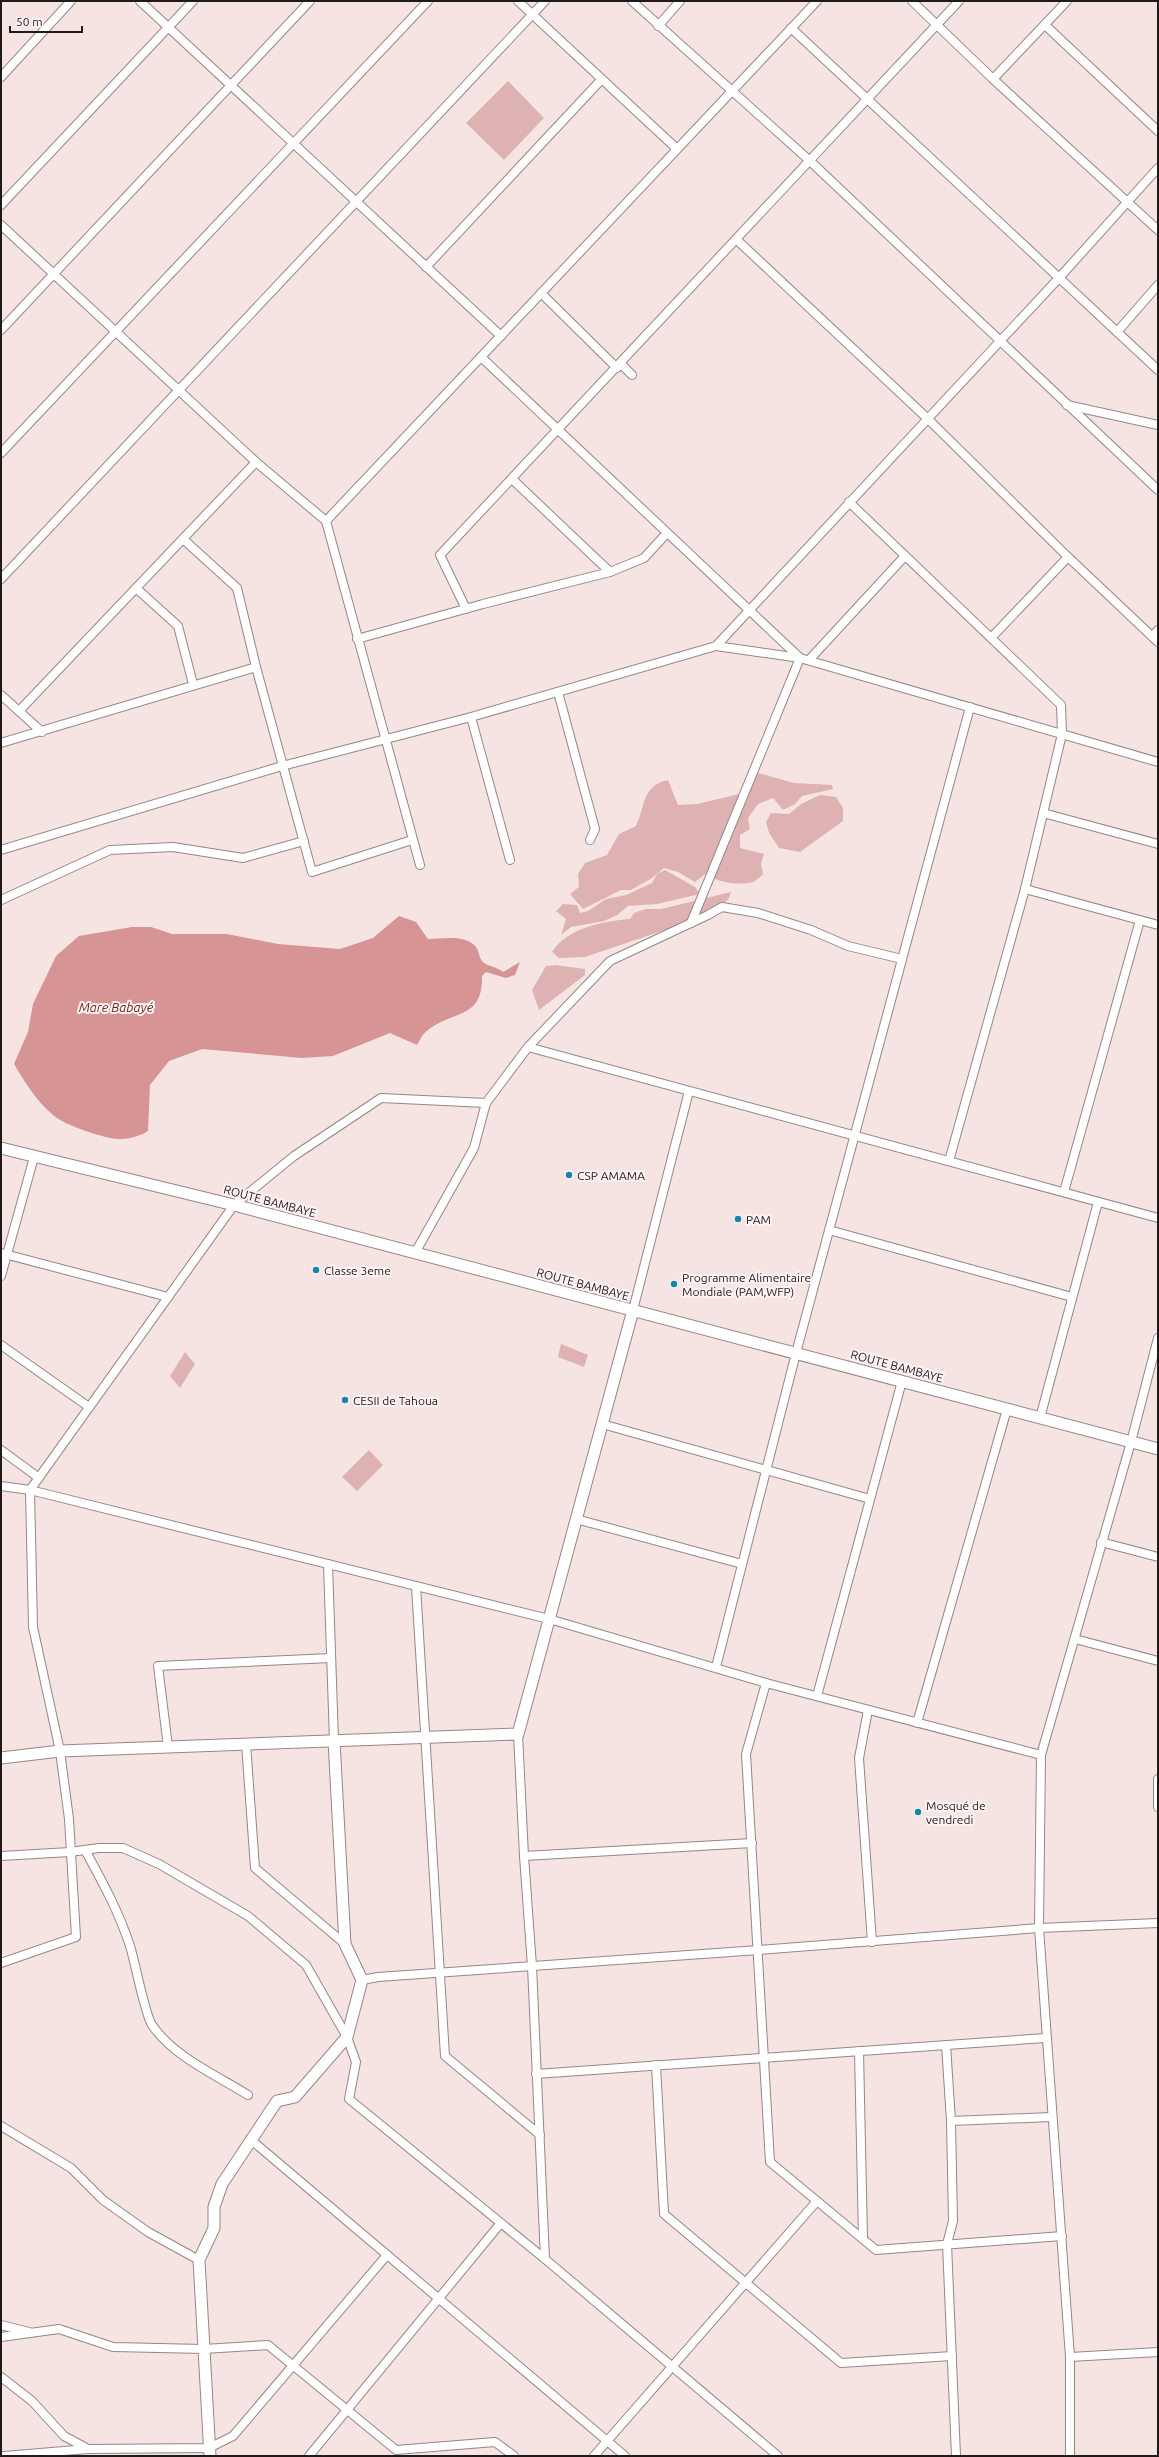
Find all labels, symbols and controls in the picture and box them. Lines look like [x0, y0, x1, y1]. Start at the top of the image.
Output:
scale bar [10, 8, 82, 34]
text: 50 m [16, 15, 43, 28]
water label: Mare Babayé [79, 1000, 154, 1014]
place label: CSP AMAMA [577, 1169, 645, 1182]
marker: CSP AMAMA [564, 1170, 574, 1180]
street label: ROUTE BAMBAYE [222, 1182, 318, 1220]
place label: PAM [746, 1213, 771, 1226]
marker: PAM [733, 1214, 743, 1224]
place label: Classe 3eme [324, 1264, 391, 1277]
marker: Classe 3eme [311, 1265, 321, 1275]
street label: ROUTE BAMBAYE [535, 1265, 631, 1303]
place label: Programme Alimentaire Mondiale (PAM,WFP) [682, 1271, 811, 1299]
marker: Programme Alimentaire Mondiale (PAM,WFP) [669, 1279, 679, 1289]
street label: ROUTE BAMBAYE [849, 1347, 945, 1385]
place label: CESII de Tahoua [353, 1394, 438, 1407]
marker: CESII de Tahoua [340, 1395, 350, 1405]
place label: Mosqué de vendredi [926, 1799, 986, 1826]
marker: Mosqué de vendredi [913, 1807, 923, 1817]

